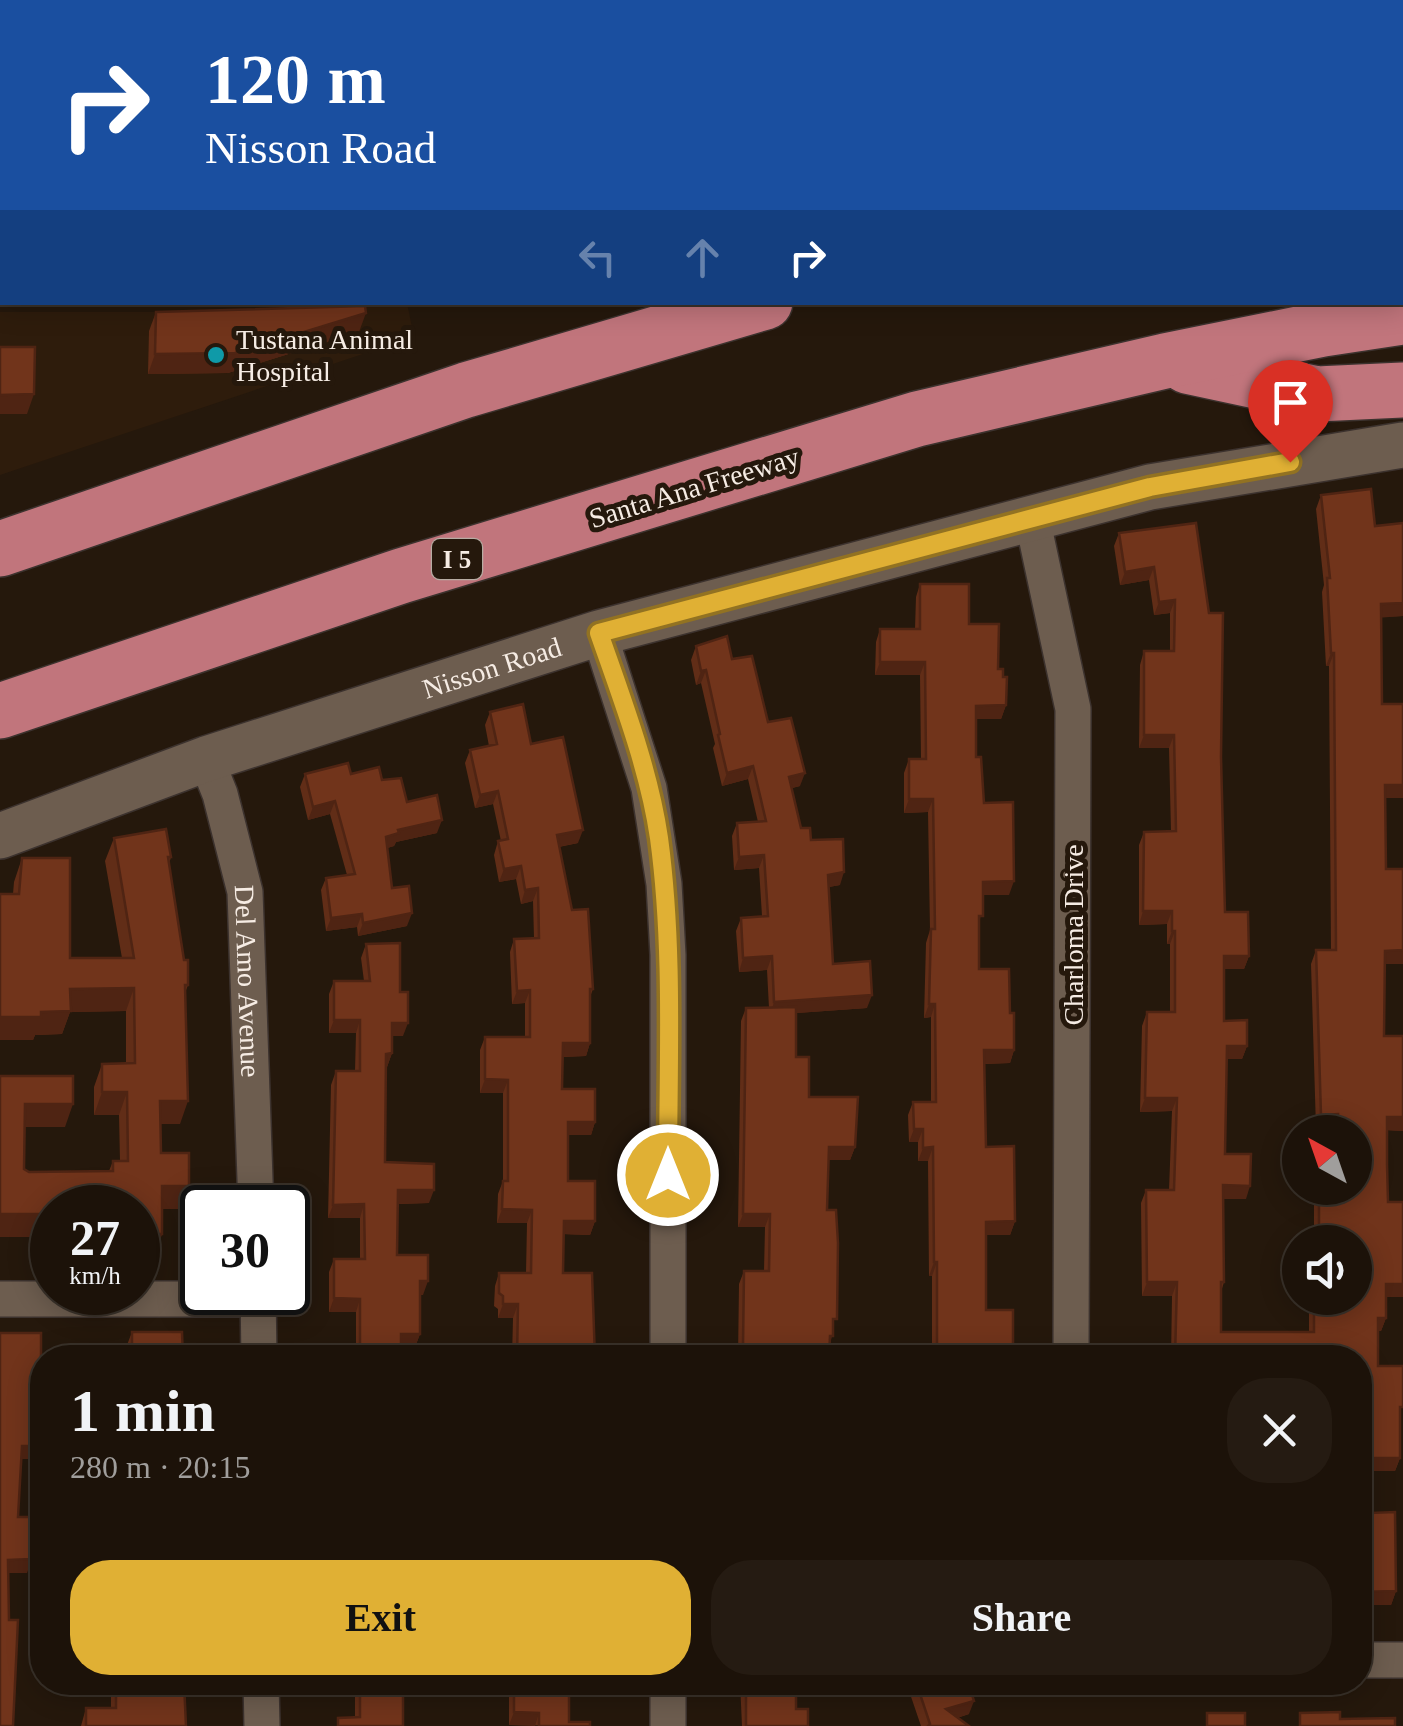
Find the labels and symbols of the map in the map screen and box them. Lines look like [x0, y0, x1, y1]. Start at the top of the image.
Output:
place label: Tustana Animal Hospital [236, 324, 413, 387]
marker: Tustana Animal Hospital [205, 344, 227, 366]
pin [1248, 360, 1333, 463]
street label: Santa Ana Freeway [586, 441, 803, 534]
road number: I 5 [432, 539, 482, 579]
street label: Nisson Road [419, 631, 565, 705]
street label: Charloma Drive [1058, 844, 1089, 1026]
street label: Del Amo Avenue [229, 884, 266, 1078]
north arrow [1282, 1115, 1372, 1205]
position arrow [616, 1123, 720, 1227]
speed limit sign: 30 [180, 1185, 310, 1315]

